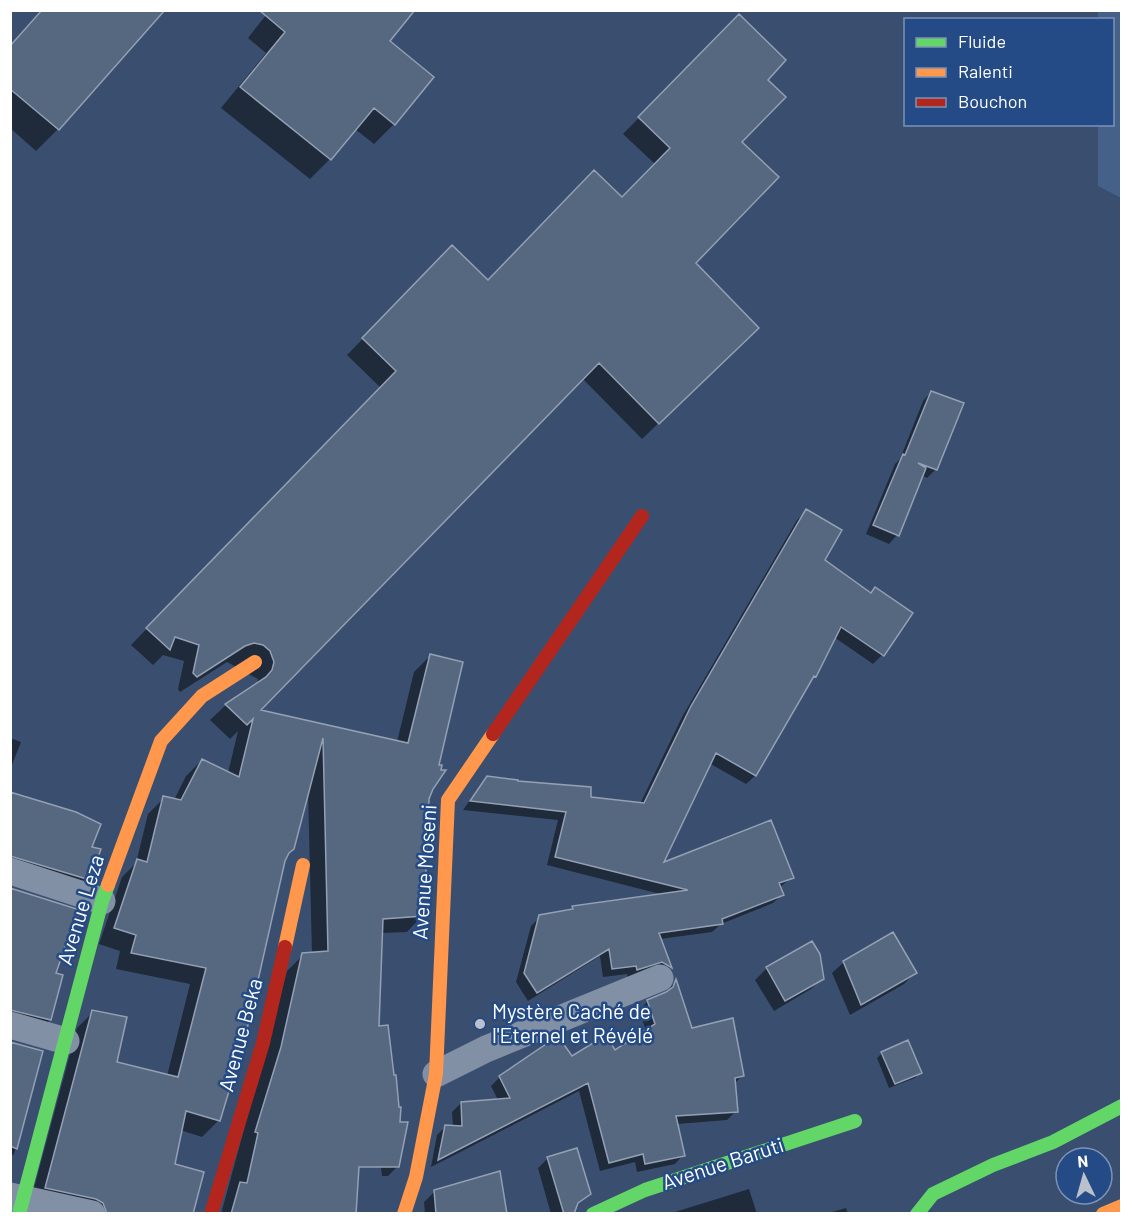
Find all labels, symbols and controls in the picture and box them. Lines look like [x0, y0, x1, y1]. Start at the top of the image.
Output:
legend [904, 18, 1114, 126]
text: Fluide [958, 30, 1006, 52]
text: Ralenti [958, 60, 1013, 82]
text: Bouchon [958, 90, 1027, 112]
street label: Avenue Moseni [406, 804, 441, 940]
street label: Avenue Leza [51, 851, 108, 968]
street label: Avenue Beka [212, 975, 267, 1094]
place label: Mystère Caché de l'Eternel et Révélé [492, 998, 653, 1047]
marker: Mystère Caché de l'Eternel et Révélé [473, 1017, 487, 1031]
street label: Avenue Baruti [658, 1131, 787, 1194]
north arrow [1054, 1146, 1114, 1206]
text: N [1077, 1151, 1089, 1170]

